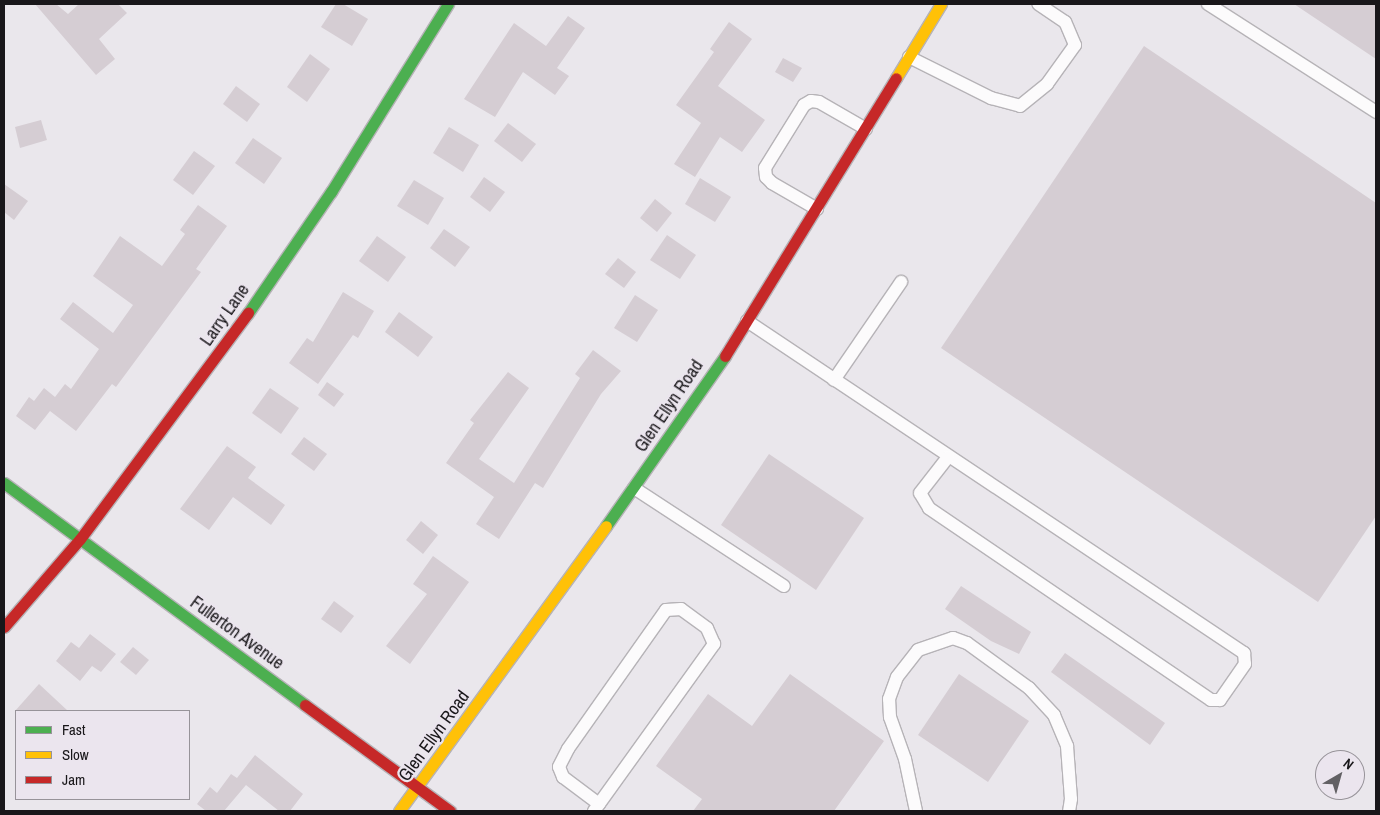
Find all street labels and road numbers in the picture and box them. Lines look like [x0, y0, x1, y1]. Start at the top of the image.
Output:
street label: Larry Lane [196, 280, 254, 350]
street label: Glen Ellyn Road [630, 356, 708, 456]
street label: Fullerton Avenue [186, 592, 288, 674]
street label: Glen Ellyn Road [394, 687, 474, 785]

